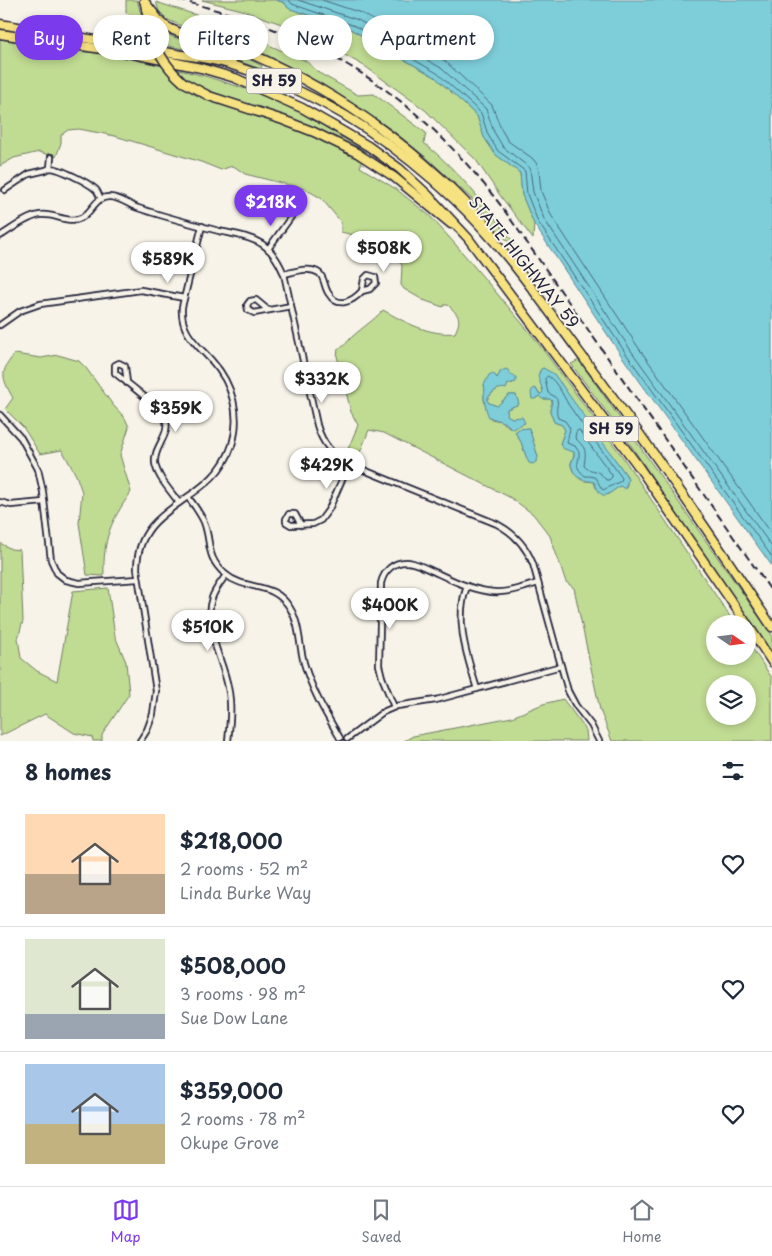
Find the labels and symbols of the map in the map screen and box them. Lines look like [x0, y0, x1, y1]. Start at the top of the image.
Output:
road number: SH 59 [246, 68, 302, 94]
pin: $218K [236, 184, 306, 227]
street label: STATE HIGHWAY 59 [464, 190, 586, 333]
pin: $508K [349, 230, 419, 273]
pin: $589K [133, 242, 203, 284]
pin: $332K [287, 362, 357, 404]
pin: $359K [141, 390, 211, 433]
road number: SH 59 [584, 416, 638, 442]
pin: $429K [292, 448, 362, 490]
pin: $400K [355, 588, 425, 630]
pin: $510K [173, 610, 243, 652]
north arrow [706, 615, 756, 665]

